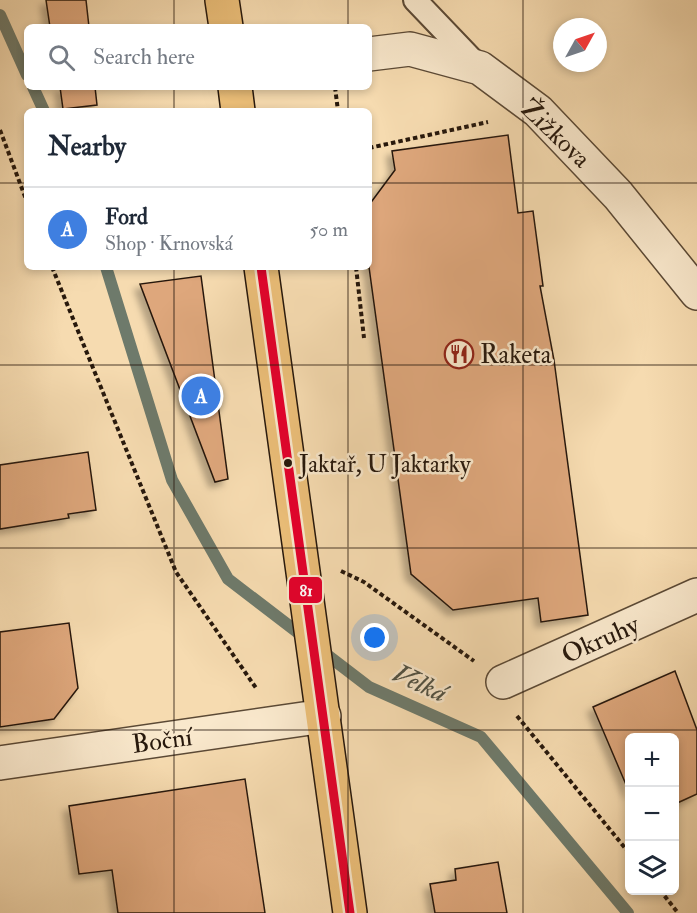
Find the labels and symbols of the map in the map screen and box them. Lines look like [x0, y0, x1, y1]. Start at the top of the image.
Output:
north arrow [553, 18, 607, 72]
street label: Žižkova [514, 91, 599, 175]
restaurant icon: Raketa [443, 338, 475, 370]
place label: Raketa [480, 339, 552, 371]
pin: A [182, 374, 220, 418]
place label: Jaktař, U Jaktarky [298, 449, 471, 480]
marker: Jaktař, U Jaktarky [282, 457, 294, 469]
line badge: 81 [288, 576, 323, 604]
text: 81 [299, 581, 313, 601]
street label: Okruhy [557, 609, 645, 671]
your location [360, 623, 389, 652]
water label: Velká [387, 657, 454, 711]
street label: Boční [130, 721, 196, 761]

